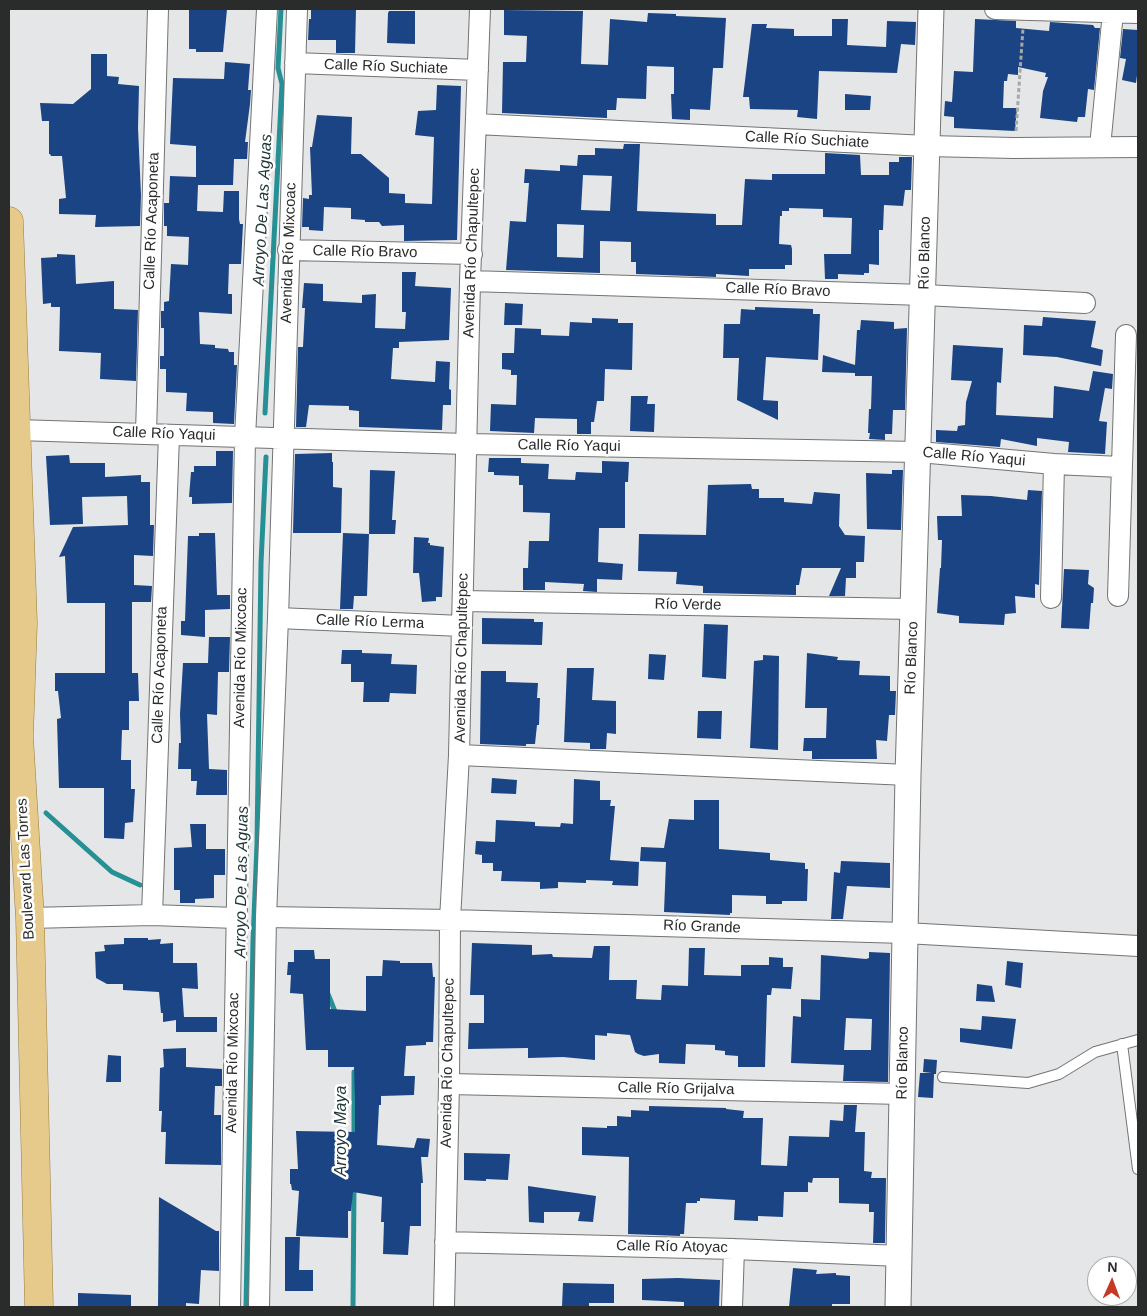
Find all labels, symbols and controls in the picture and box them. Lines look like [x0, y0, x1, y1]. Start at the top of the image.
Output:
street label: Calle Río Suchiate [324, 56, 448, 78]
street label: Calle Río Suchiate [744, 128, 870, 152]
water label: Arroyo De Las Aguas [249, 134, 277, 286]
street label: Calle Río Acaponeta [141, 152, 163, 290]
street label: Avenida Río Chapultepec [460, 168, 484, 338]
street label: Avenida Río Mixcoac [278, 182, 300, 324]
street label: Río Blanco [915, 216, 935, 290]
street label: Calle Río Bravo [312, 242, 418, 262]
street label: Calle Río Bravo [725, 279, 831, 301]
street label: Calle Río Yaqui [112, 423, 216, 445]
street label: Calle Río Yaqui [517, 436, 621, 456]
street label: Calle Río Yaqui [922, 444, 1026, 470]
street label: Avenida Río Chapultepec [452, 573, 472, 743]
street label: Avenida Río Mixcoac [231, 588, 251, 728]
street label: Río Verde [654, 595, 722, 615]
street label: Calle Río Acaponeta [149, 606, 171, 744]
street label: Calle Río Lerma [316, 611, 424, 633]
street label: Río Blanco [902, 621, 922, 695]
street label: Boulevard Las Torres [13, 798, 39, 940]
water label: Arroyo De Las Aguas [231, 806, 253, 958]
street label: Río Grande [663, 917, 741, 937]
street label: Avenida Río Chapultepec [438, 978, 458, 1148]
street label: Avenida Río Mixcoac [223, 993, 243, 1133]
street label: Río Blanco [893, 1026, 913, 1100]
street label: Calle Río Grijalva [617, 1079, 735, 1099]
water label: Arroyo Maya [332, 1086, 352, 1176]
street label: Calle Río Atoyac [616, 1237, 728, 1257]
north arrow [1087, 1256, 1137, 1306]
text: N [1107, 1259, 1118, 1275]

